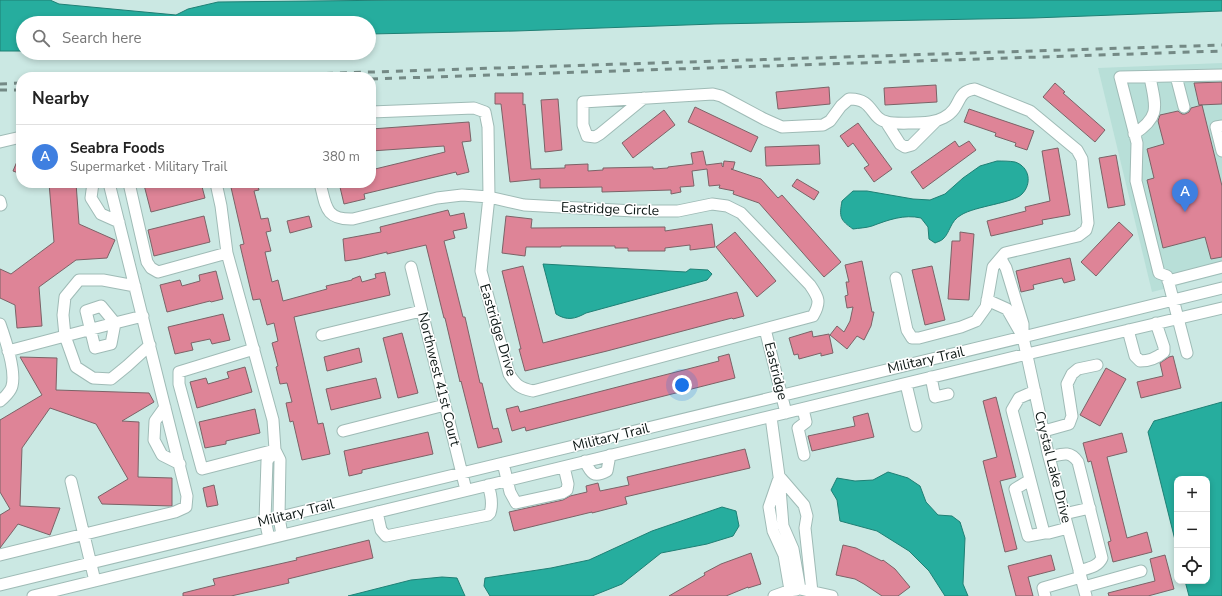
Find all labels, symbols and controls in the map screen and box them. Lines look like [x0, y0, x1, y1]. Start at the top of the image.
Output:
search box [16, 16, 376, 60]
icon: search [30, 27, 52, 49]
text: Search here [62, 28, 142, 48]
text: Nearby [32, 87, 89, 110]
text: Seabra Foods [70, 138, 165, 158]
text: A [40, 148, 50, 166]
text: 380 m [322, 148, 360, 166]
text: Supermarket · Military Trail [70, 158, 227, 176]
pin: A [1172, 179, 1198, 212]
street label: Eastridge Circle [561, 198, 659, 220]
street label: Eastridge Drive [475, 281, 521, 379]
street label: Northwest 41st Court [413, 310, 465, 448]
street label: Eastridge [760, 340, 792, 402]
street label: Military Trail [886, 342, 967, 378]
your location [672, 375, 692, 395]
street label: Crystal Lake Drive [1030, 409, 1076, 525]
street label: Military Trail [571, 418, 652, 456]
map controls [1174, 476, 1210, 584]
button: + [1174, 476, 1210, 512]
street label: Military Trail [256, 494, 337, 532]
button: − [1174, 512, 1210, 548]
button: locate [1174, 548, 1210, 584]

